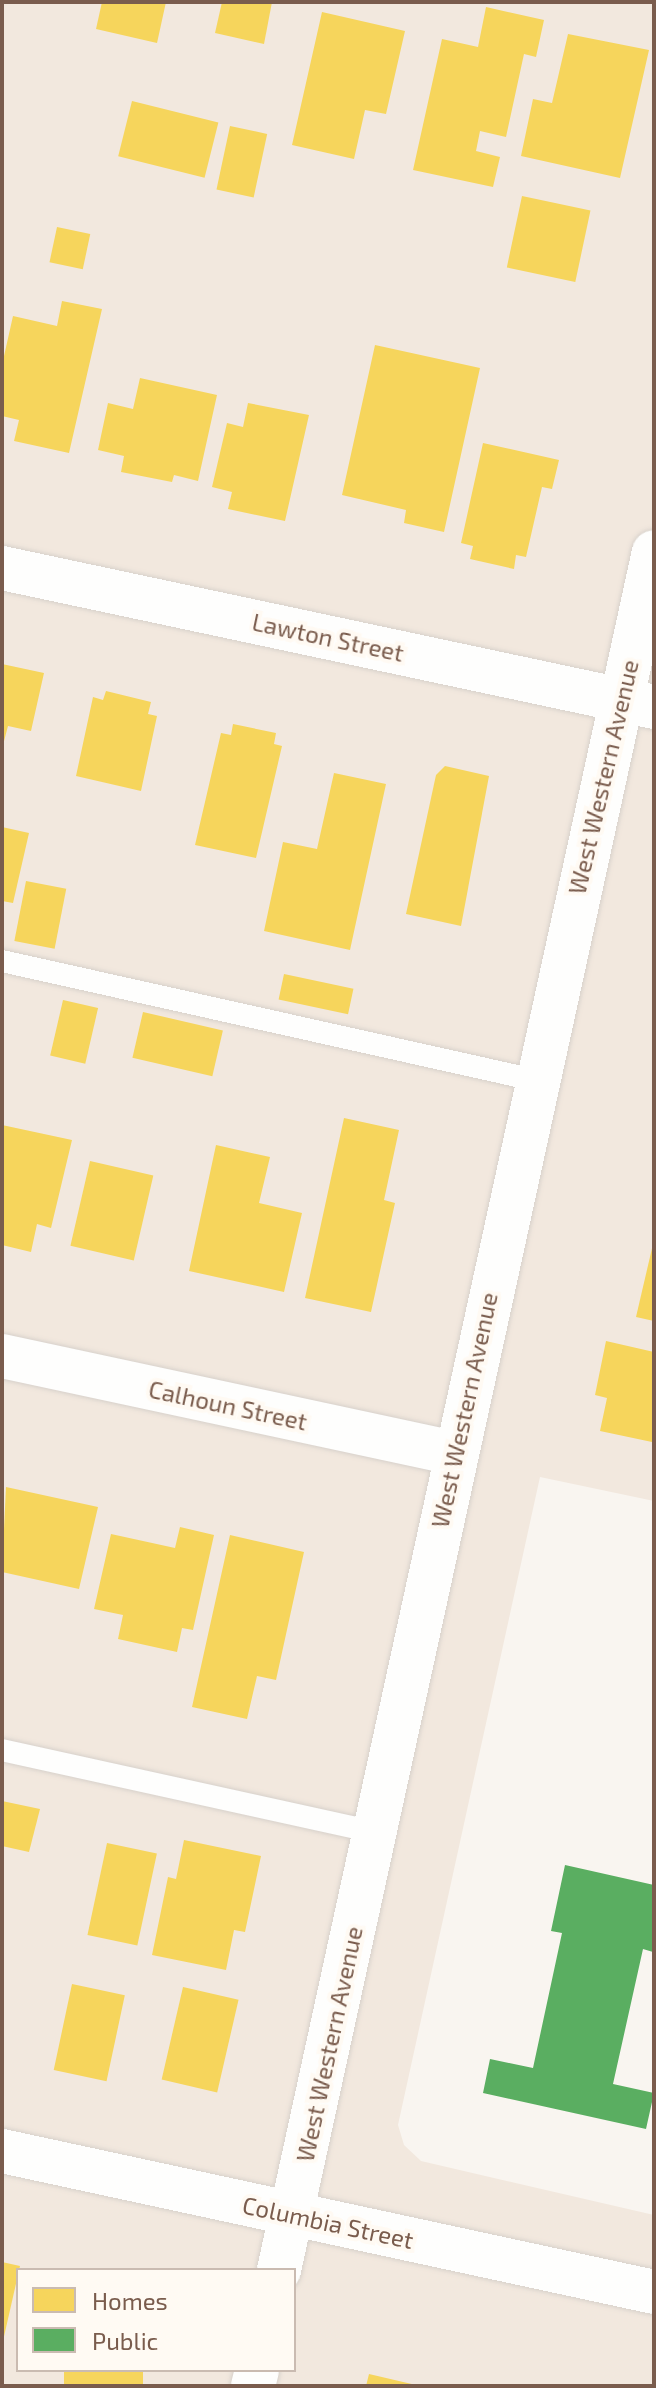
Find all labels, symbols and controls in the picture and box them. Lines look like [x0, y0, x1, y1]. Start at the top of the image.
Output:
street label: Lawton Street [250, 607, 406, 667]
street label: West Western Avenue [562, 657, 644, 897]
street label: West Western Avenue [425, 1289, 503, 1531]
street label: Calhoun Street [146, 1374, 310, 1436]
street label: West Western Avenue [290, 1923, 368, 2165]
street label: Columbia Street [240, 2190, 416, 2254]
legend [16, 2268, 296, 2372]
text: Homes [92, 2286, 168, 2315]
text: Public [92, 2326, 158, 2355]

